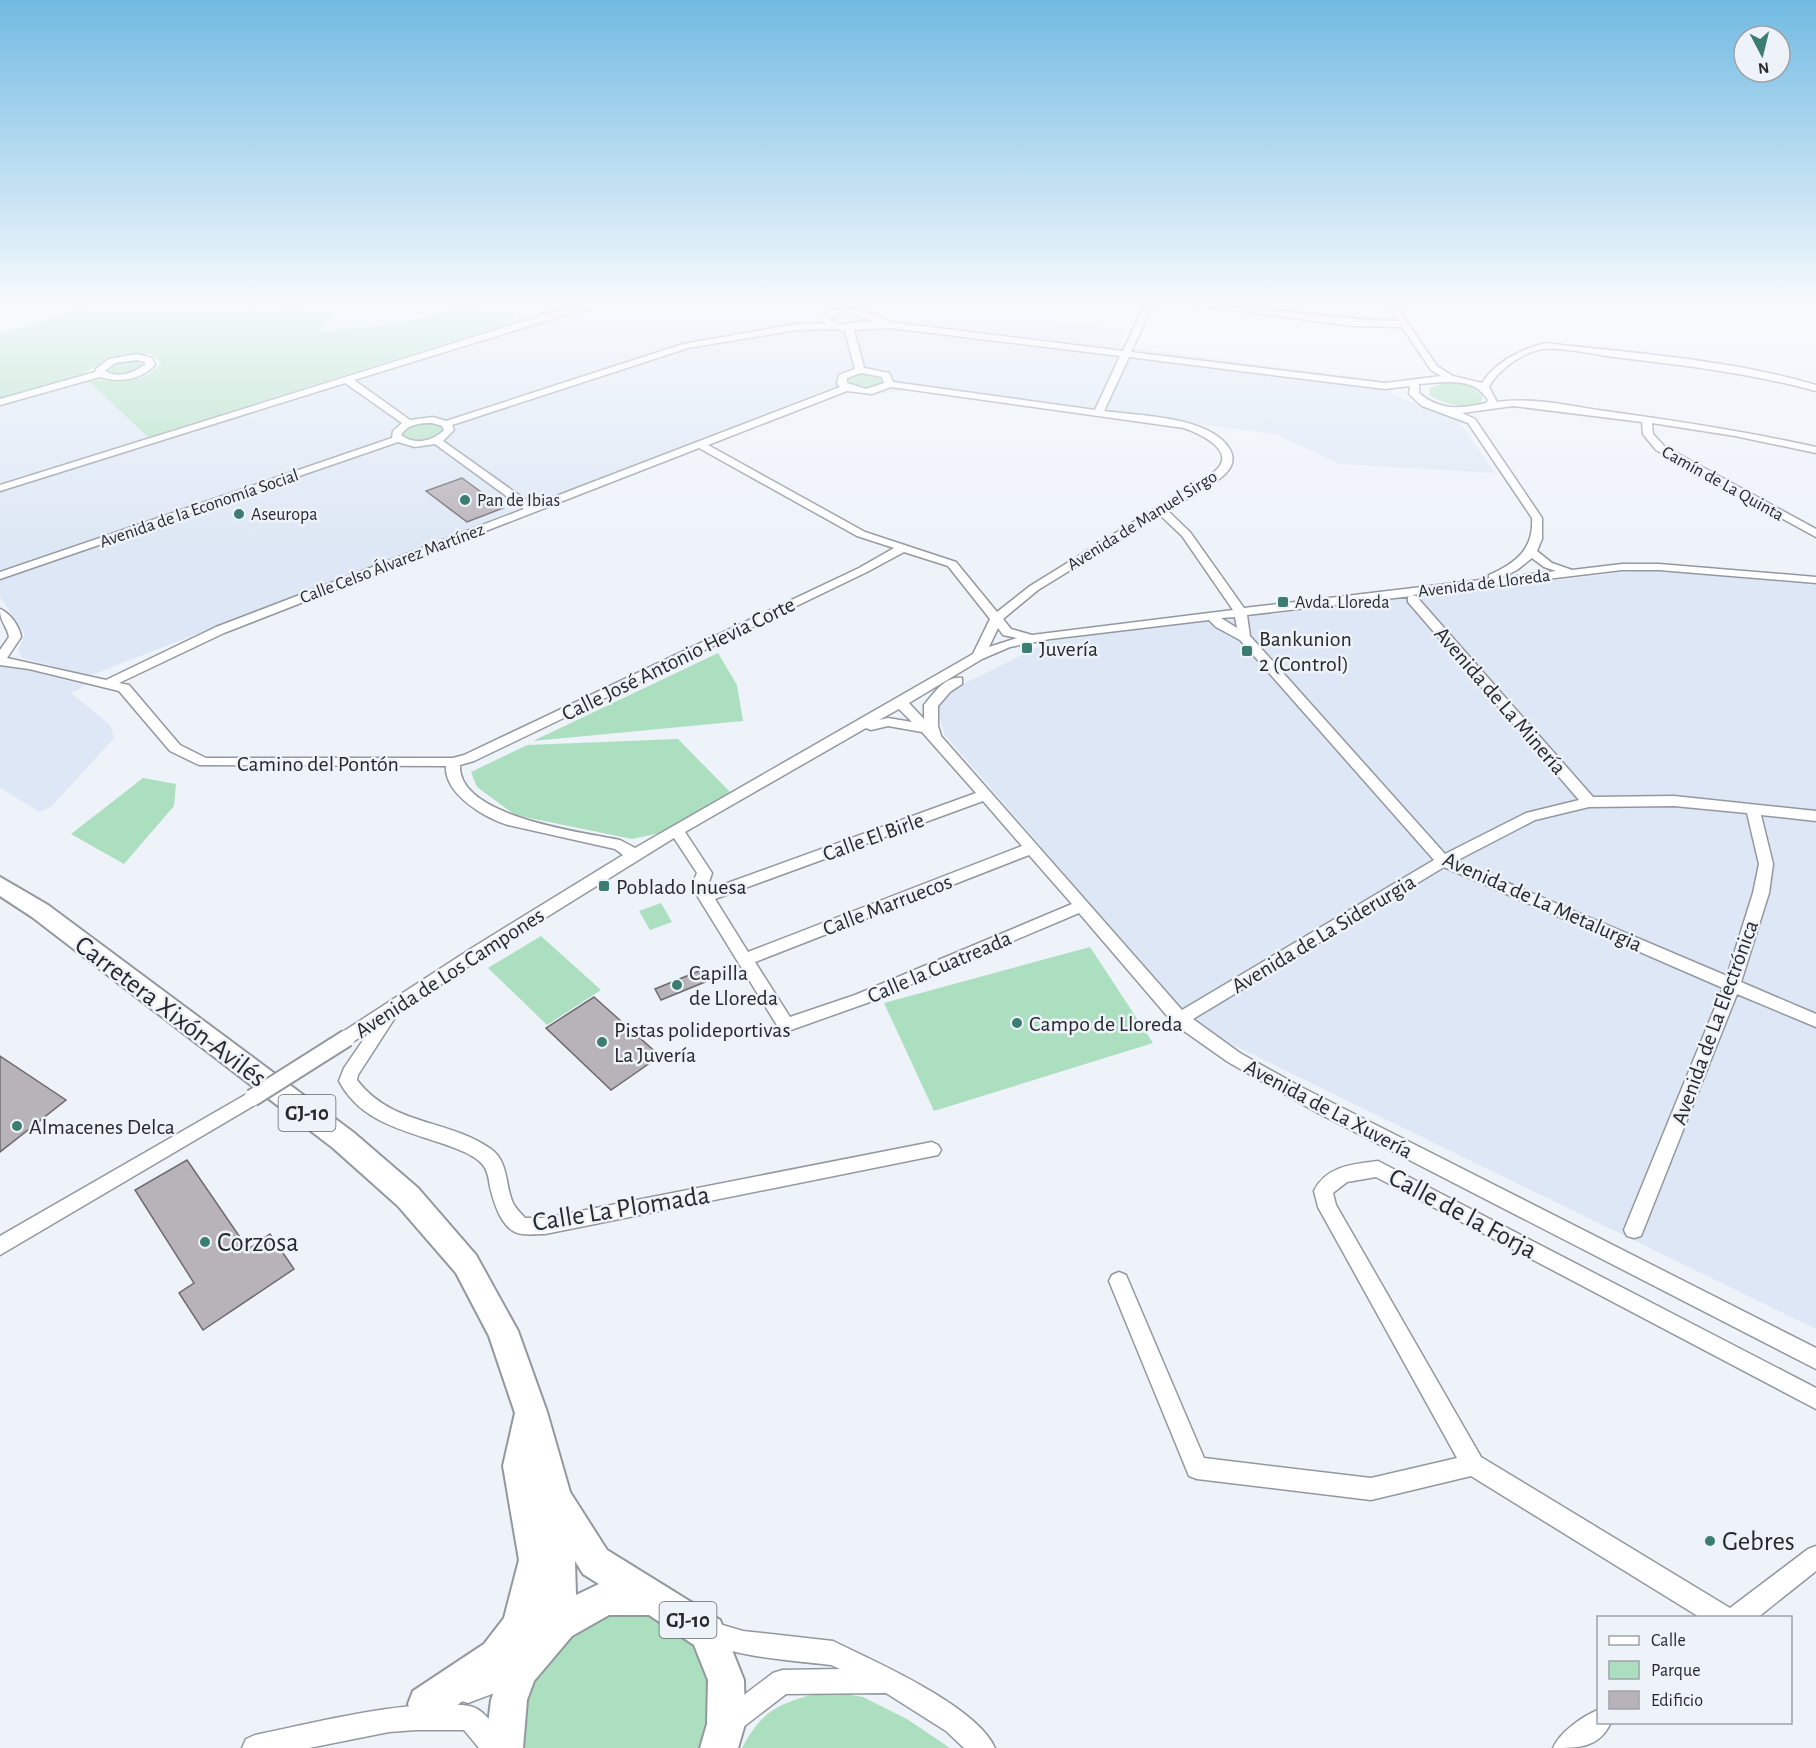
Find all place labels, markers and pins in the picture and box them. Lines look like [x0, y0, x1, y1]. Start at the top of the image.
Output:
place label: Pan de Ibias [477, 492, 560, 510]
marker: Pan de Ibias [458, 493, 472, 507]
place label: Aseuropa [251, 506, 317, 524]
marker: Aseuropa [232, 507, 246, 521]
place label: Avda. Lloreda [1295, 594, 1389, 612]
marker: Avda. Lloreda [1276, 595, 1290, 609]
place label: Bankunion 2 (Control) [1259, 628, 1352, 675]
place label: Juvería [1039, 638, 1098, 660]
marker: Juvería [1020, 641, 1034, 655]
marker: Bankunion 2 (Control) [1240, 644, 1254, 658]
place label: Poblado Inuesa [616, 876, 747, 898]
marker: Poblado Inuesa [597, 879, 611, 893]
place label: Capilla de Lloreda [689, 962, 778, 1009]
marker: Capilla de Lloreda [670, 978, 684, 992]
place label: Campo de Lloreda [1029, 1013, 1183, 1035]
marker: Campo de Lloreda [1010, 1016, 1024, 1030]
place label: Pistas polideportivas La Juvería [614, 1019, 791, 1066]
marker: Pistas polideportivas La Juvería [595, 1035, 609, 1049]
place label: Almacenes Delca [29, 1116, 175, 1138]
marker: Almacenes Delca [10, 1119, 24, 1133]
place label: Corzosa [217, 1229, 299, 1256]
marker: Corzosa [198, 1235, 212, 1249]
place label: Gebres [1722, 1528, 1795, 1555]
marker: Gebres [1703, 1534, 1717, 1548]

